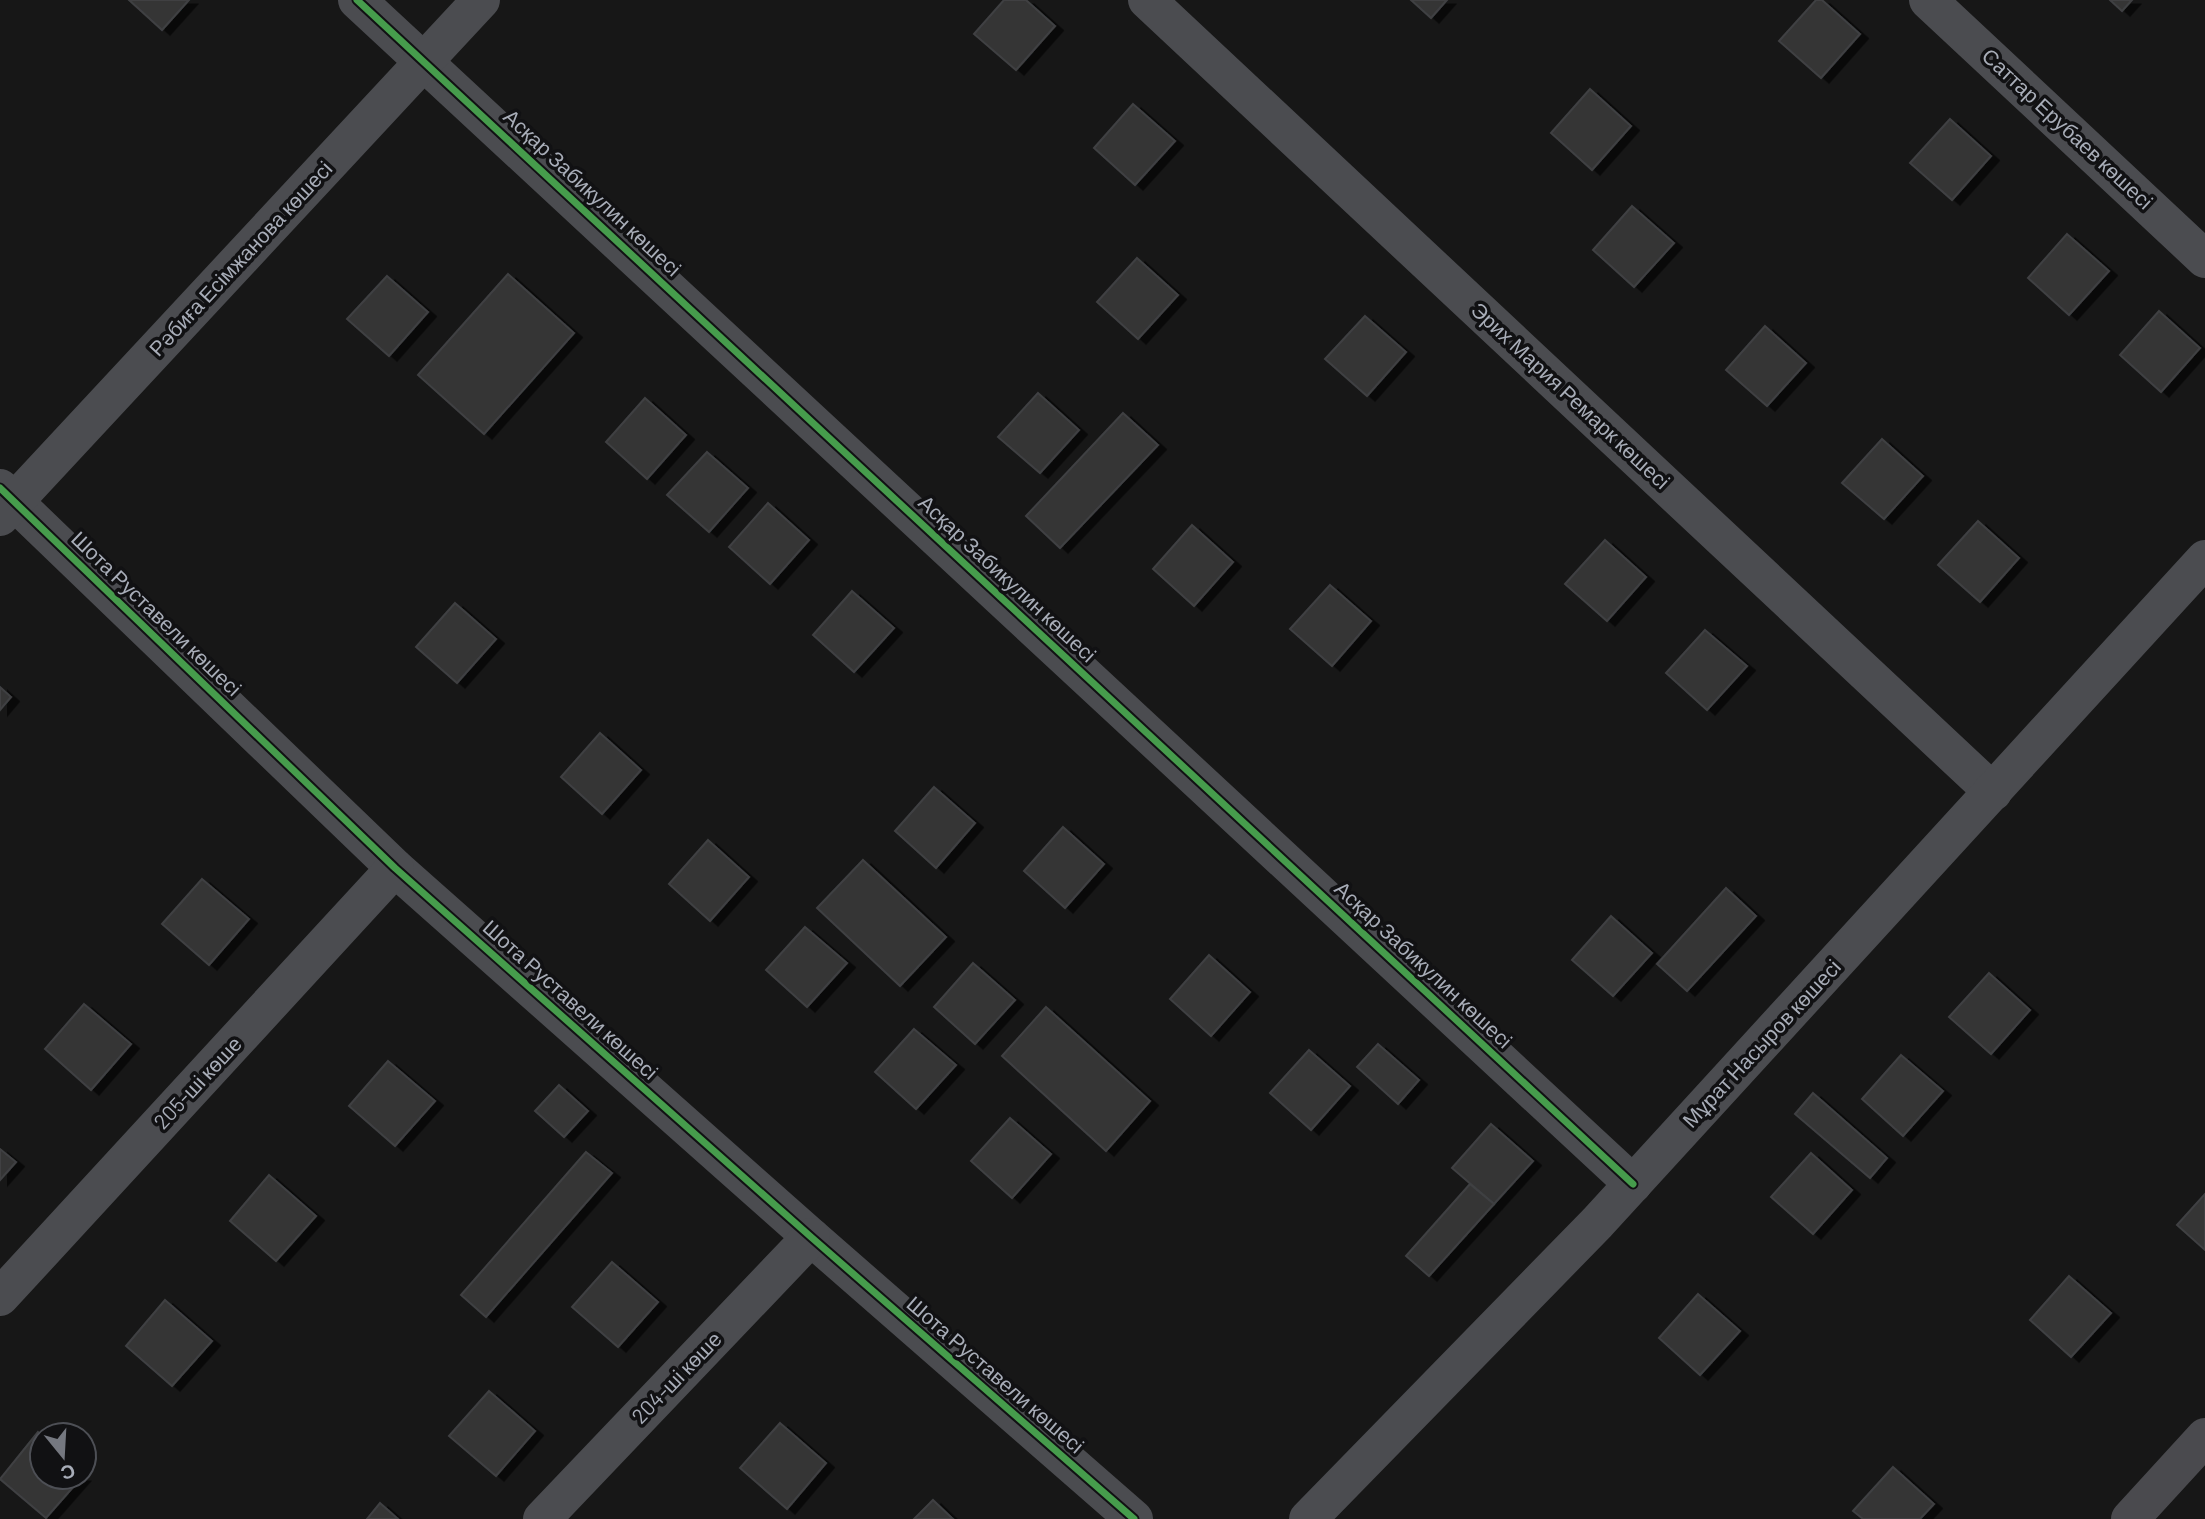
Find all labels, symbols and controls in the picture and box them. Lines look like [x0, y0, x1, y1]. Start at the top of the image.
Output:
street label: Саттар Ерубаев көшесі [1978, 42, 2159, 213]
street label: Асқар Забикулин көшесі [499, 103, 687, 281]
street label: Рәбиға Есімжанова көшесі [143, 156, 337, 360]
street label: Эрих Мария Ремарк көшесі [1467, 296, 1675, 493]
street label: Асқар Забикулин көшесі [914, 489, 1102, 667]
street label: Шота Руставели көшесі [67, 525, 247, 700]
street label: Асқар Забикулин көшесі [1330, 875, 1518, 1053]
street label: Шота Руставели көшесі [479, 914, 663, 1084]
street label: Мұрат Насыров көшесі [1677, 954, 1845, 1132]
street label: 205-ші көше [148, 1031, 246, 1133]
street label: Шота Руставели көшесі [902, 1290, 1090, 1458]
street label: 204-ші көше [626, 1326, 726, 1428]
north arrow [28, 1421, 98, 1491]
text: С [58, 1460, 78, 1486]

